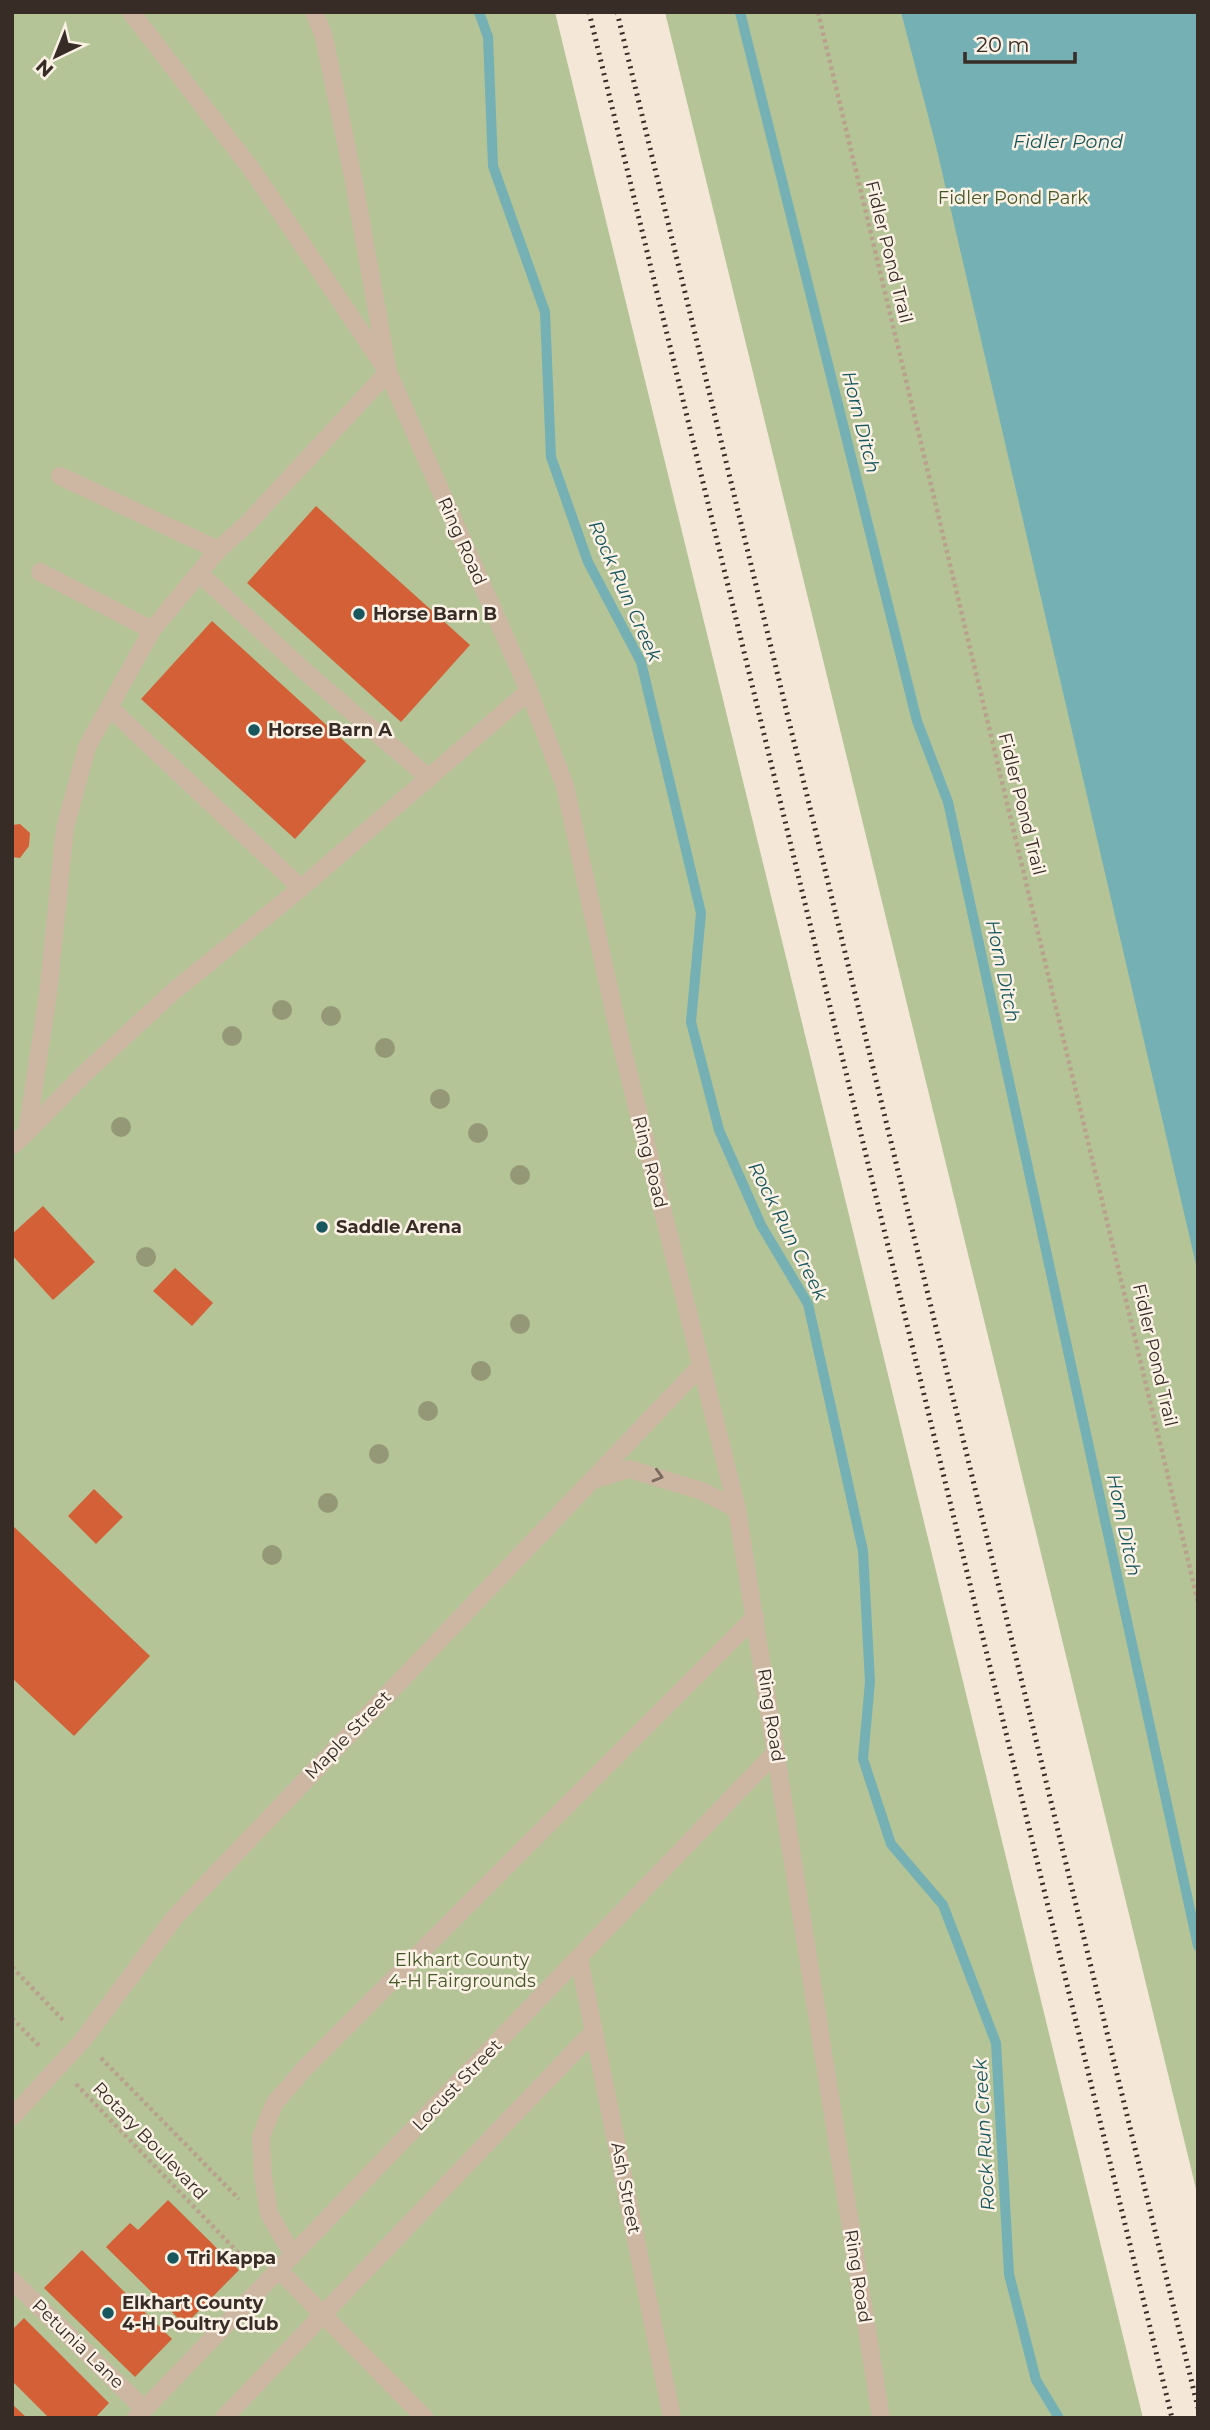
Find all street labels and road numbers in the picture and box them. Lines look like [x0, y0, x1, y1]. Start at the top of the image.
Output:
street label: Fidler Pond Trail [861, 178, 917, 326]
street label: Ring Road [433, 494, 491, 588]
street label: Fidler Pond Trail [994, 730, 1050, 878]
street label: Ring Road [628, 1114, 672, 1210]
street label: Fidler Pond Trail [1128, 1281, 1182, 1429]
street label: Ring Road [753, 1667, 789, 1763]
street label: Maple Street [300, 1686, 396, 1784]
street label: Locust Street [408, 2034, 506, 2136]
street label: Rotary Boulevard [88, 2078, 212, 2204]
street label: Ash Street [606, 2140, 646, 2236]
street label: Ring Road [840, 2228, 876, 2324]
street label: Petunia Lane [27, 2295, 129, 2394]

